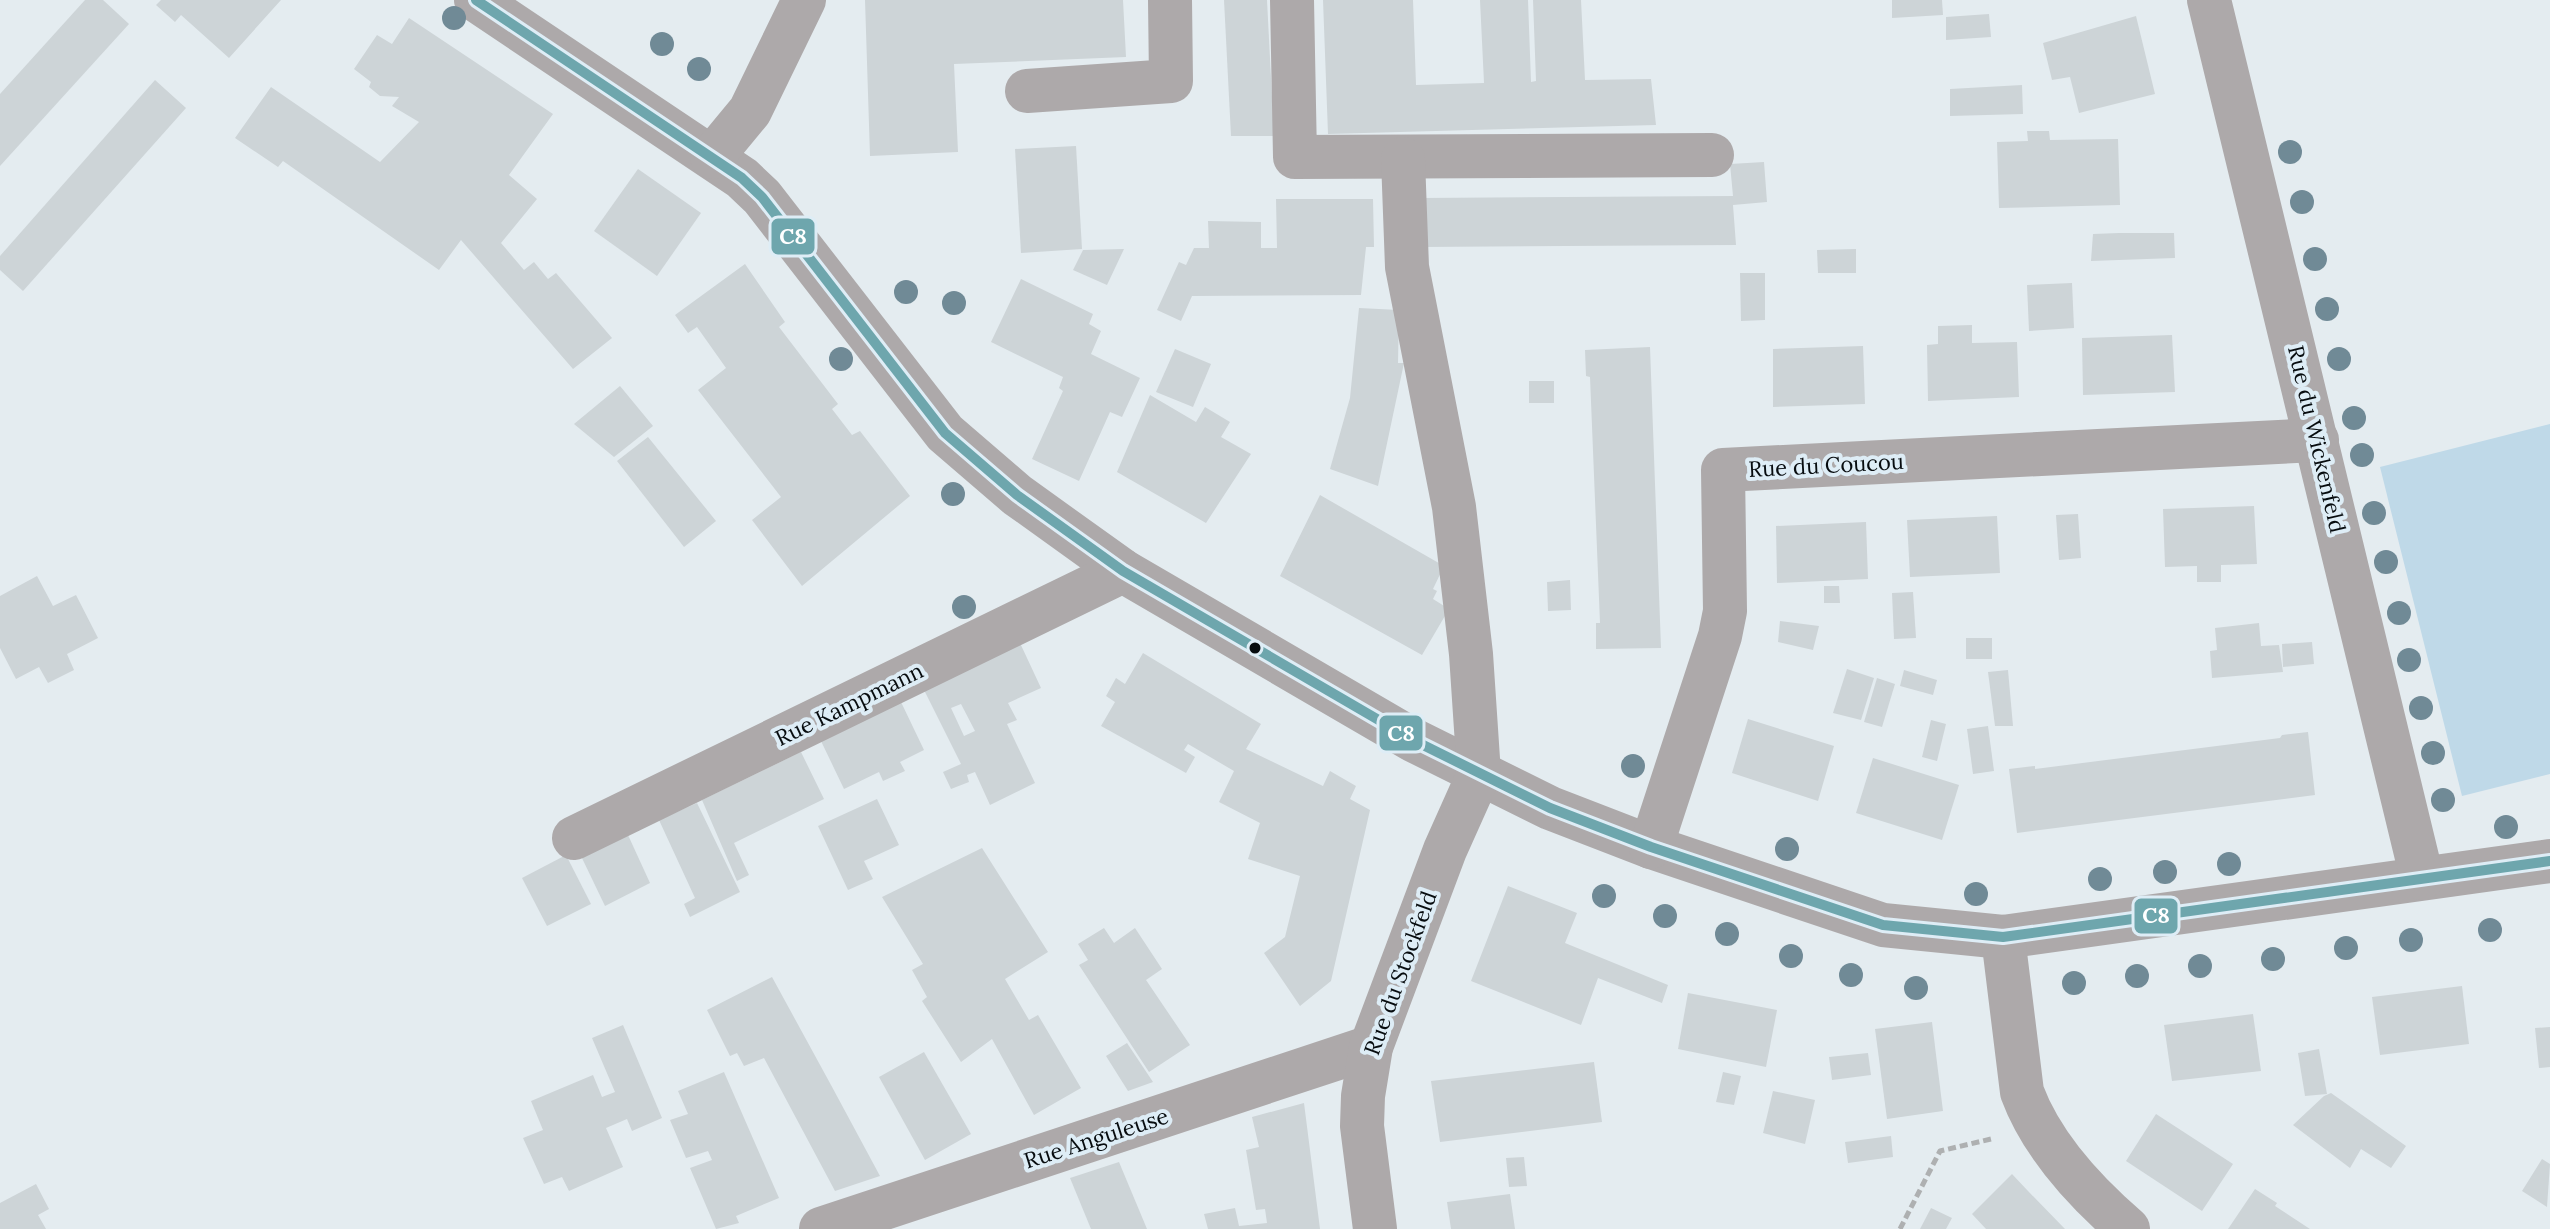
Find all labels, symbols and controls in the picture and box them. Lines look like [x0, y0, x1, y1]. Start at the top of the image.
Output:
line badge: C8 [770, 217, 816, 256]
text: C8 [779, 222, 807, 250]
street label: Rue du Wickenfeld [2282, 343, 2352, 535]
street label: Rue du Coucou [1748, 447, 1904, 483]
unlabelled marker [1247, 640, 1263, 656]
street label: Rue Kampmann [770, 656, 928, 752]
line badge: C8 [1378, 714, 1424, 752]
text: C8 [1387, 719, 1415, 747]
street label: Rue du Stockfeld [1357, 887, 1443, 1059]
line badge: C8 [2133, 897, 2179, 935]
text: C8 [2142, 901, 2170, 929]
street label: Rue Anguleuse [1020, 1101, 1172, 1175]

